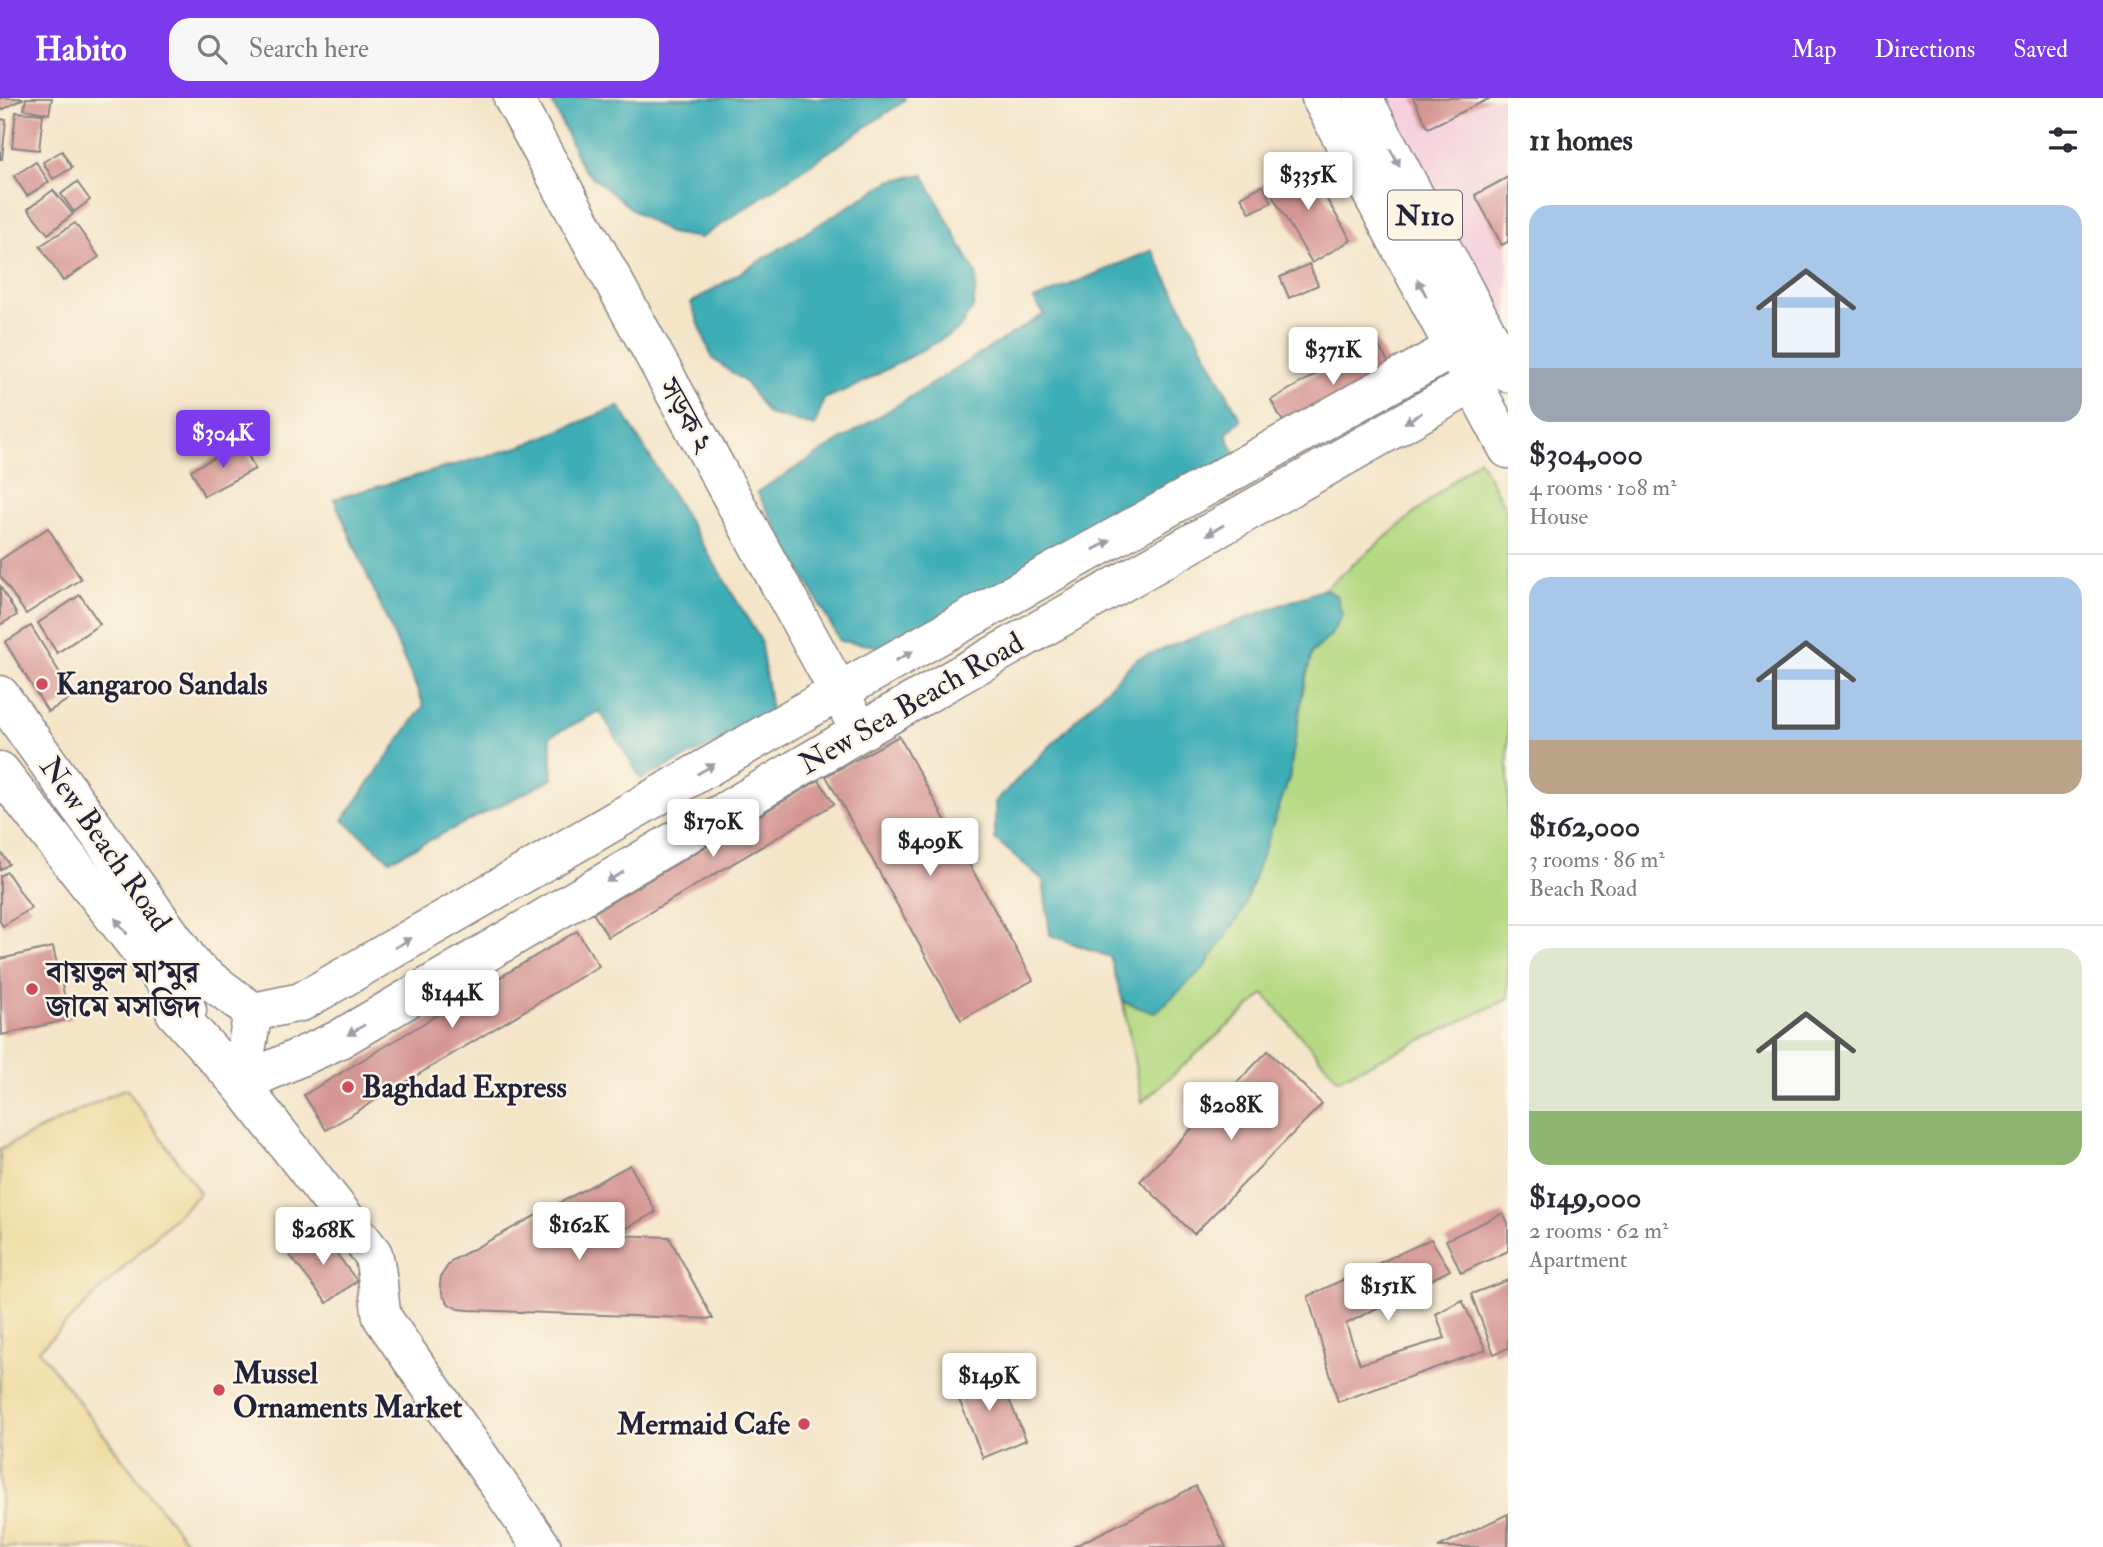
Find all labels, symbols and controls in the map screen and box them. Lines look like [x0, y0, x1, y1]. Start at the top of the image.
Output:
search box [169, 18, 659, 81]
text: Habito [35, 29, 127, 70]
icon: search [193, 30, 231, 68]
text: Search here [249, 33, 369, 65]
text: Map [1791, 34, 1836, 65]
text: Directions [1874, 34, 1975, 65]
text: Saved [2013, 34, 2068, 65]
icon: filters [2044, 121, 2082, 159]
text: 11 homes [1529, 122, 1633, 159]
one-way arrow [1388, 149, 1400, 169]
pin: $335K [1259, 152, 1357, 212]
text: $335K [1280, 160, 1336, 189]
road number: N110 [1388, 190, 1462, 240]
icon: home [1743, 250, 1869, 376]
one-way arrow [1416, 277, 1428, 297]
pin: $371K [1284, 328, 1382, 387]
text: $371K [1305, 335, 1361, 364]
street label: সড়ক ২ [650, 371, 721, 460]
pin: $304K [174, 410, 272, 470]
one-way arrow [1403, 412, 1422, 424]
text: $304K [192, 418, 254, 447]
text: $304,000 [1529, 436, 1643, 473]
text: 4 rooms · 108 m² [1529, 473, 1677, 502]
text: House [1529, 502, 1588, 531]
one-way arrow [1205, 524, 1224, 536]
one-way arrow [1093, 539, 1112, 551]
icon: home [1743, 622, 1869, 748]
street label: New Sea Beach Road [793, 624, 1030, 783]
one-way arrow [894, 650, 913, 662]
place label: Kangaroo Sandals [56, 666, 268, 703]
marker: Kangaroo Sandals [34, 676, 50, 692]
street label: New Beach Road [32, 750, 180, 939]
one-way arrow [697, 763, 716, 775]
pin: $170K [664, 800, 762, 859]
text: $170K [683, 807, 743, 836]
text: $162,000 [1529, 808, 1640, 845]
pin: $409K [881, 818, 979, 878]
text: $409K [897, 826, 963, 855]
text: 3 rooms · 86 m² [1529, 845, 1665, 874]
one-way arrow [605, 870, 624, 883]
text: Beach Road [1529, 874, 1637, 903]
one-way arrow [115, 917, 129, 935]
one-way arrow [393, 937, 413, 949]
place label: বায়তুল মা'মুর জামে মসজিদ [44, 954, 202, 1025]
pin: $144K [403, 970, 501, 1030]
text: $144K [421, 978, 483, 1007]
marker: বায়তুল মা'মুর জামে মসজিদ [24, 981, 40, 997]
icon: home [1743, 993, 1869, 1119]
one-way arrow [346, 1024, 365, 1036]
place label: Baghdad Express [362, 1069, 567, 1106]
marker: Baghdad Express [340, 1079, 356, 1095]
pin: $208K [1182, 1082, 1280, 1142]
text: $208K [1199, 1090, 1263, 1119]
text: $149,000 [1529, 1179, 1642, 1216]
pin: $162K [530, 1202, 628, 1262]
pin: $268K [274, 1208, 372, 1267]
text: $162K [549, 1210, 609, 1239]
text: $268K [291, 1215, 355, 1244]
text: 2 rooms · 62 m² [1529, 1216, 1668, 1245]
text: Apartment [1529, 1245, 1627, 1274]
pin: $151K [1339, 1264, 1437, 1323]
text: $151K [1360, 1271, 1416, 1300]
pin: $149K [940, 1354, 1038, 1413]
place label: Mussel Ornaments Market [232, 1355, 462, 1426]
text: $149K [958, 1361, 1020, 1390]
marker: Mussel Ornaments Market [211, 1382, 227, 1398]
place label: Mermaid Cafe [616, 1406, 790, 1443]
marker: Mermaid Cafe [796, 1416, 812, 1432]

